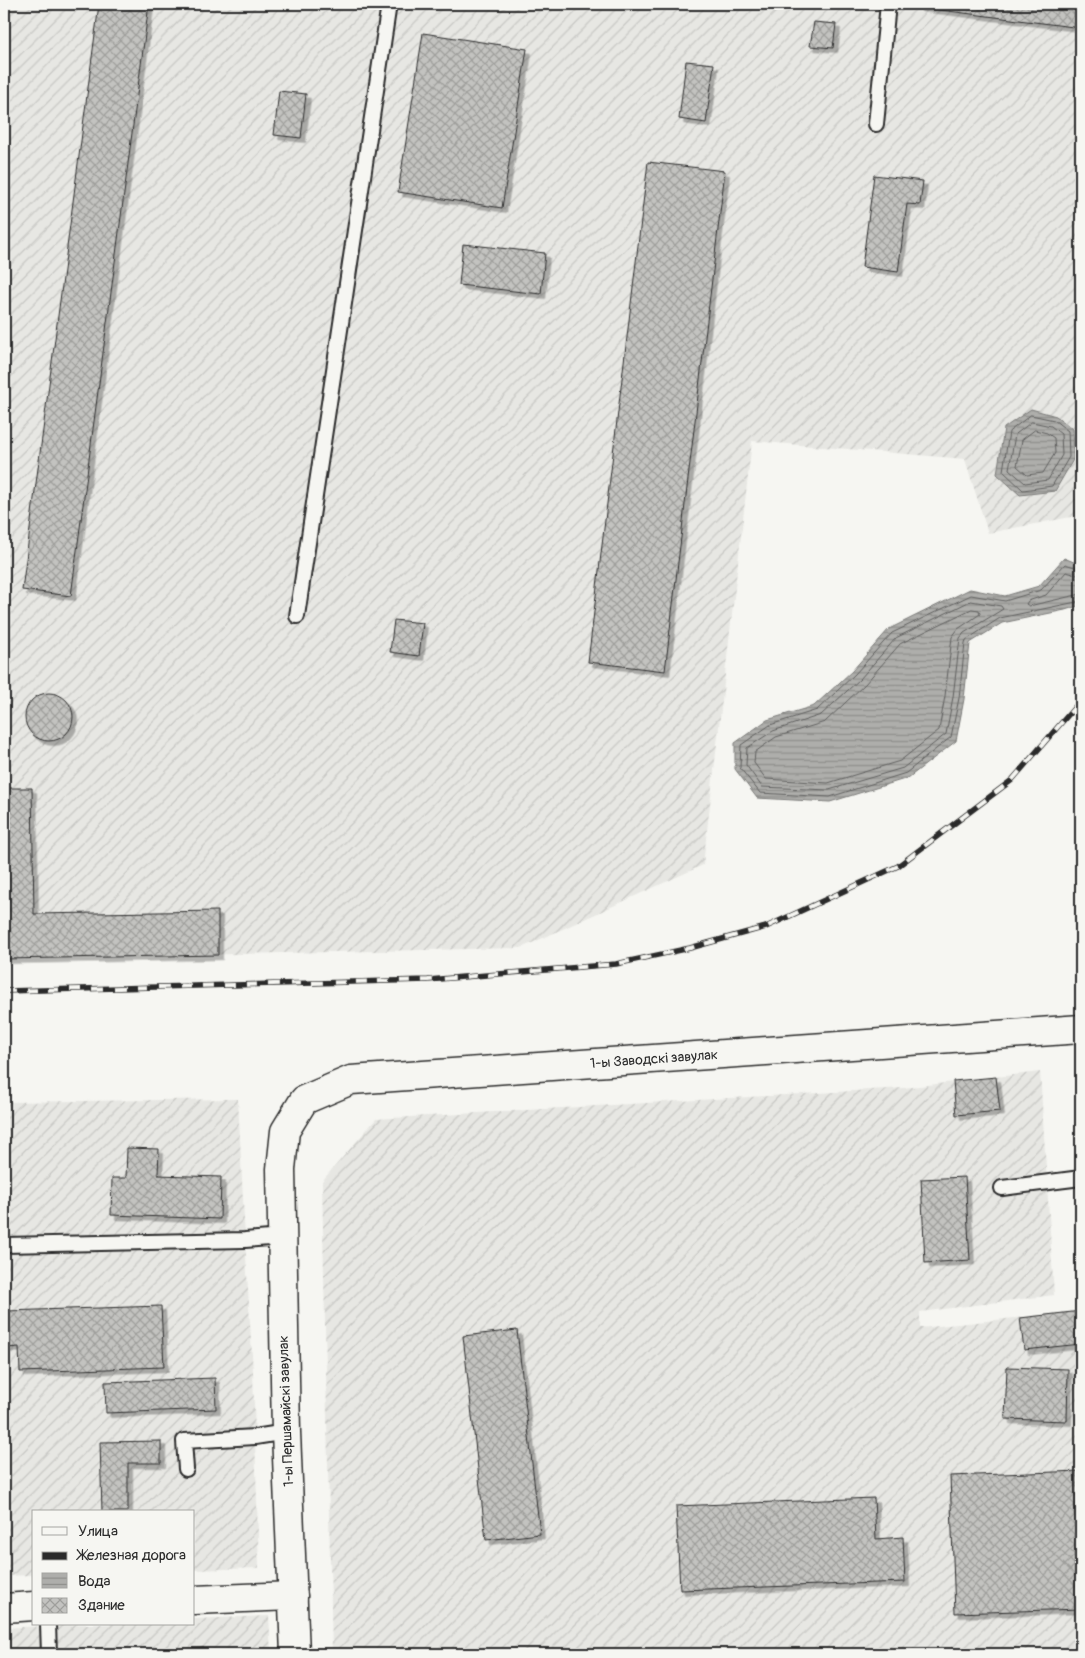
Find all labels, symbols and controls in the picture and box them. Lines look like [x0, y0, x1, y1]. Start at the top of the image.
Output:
street label: 1-ы Заводскі завулак [589, 1046, 719, 1072]
street label: 1-ы Першамайскі завулак [275, 1335, 297, 1487]
legend [32, 1510, 195, 1626]
text: Улица [78, 1522, 118, 1541]
text: Железная дорога [76, 1546, 186, 1565]
text: Вода [78, 1572, 111, 1591]
text: Здание [78, 1596, 125, 1615]

